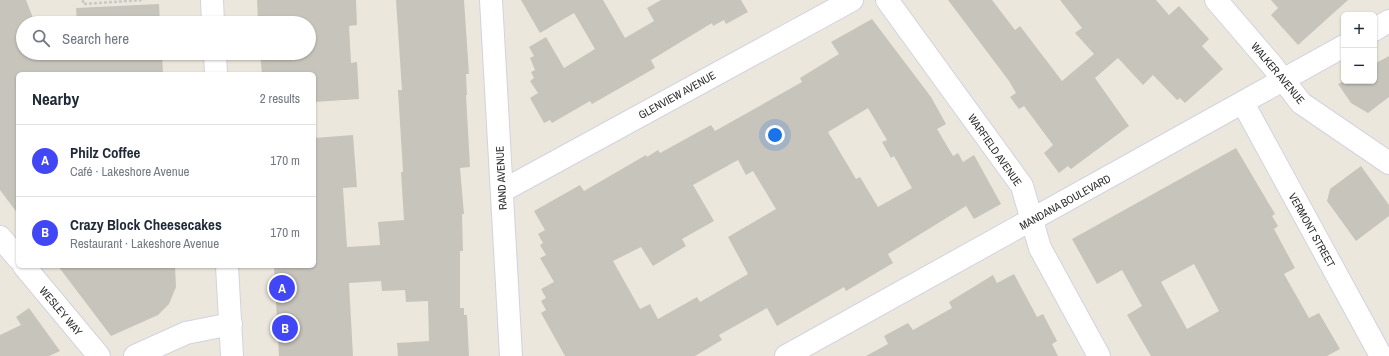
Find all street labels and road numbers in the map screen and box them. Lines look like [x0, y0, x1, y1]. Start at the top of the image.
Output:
street label: WALKER AVENUE [1248, 39, 1308, 107]
street label: GLENVIEW AVENUE [636, 68, 718, 122]
street label: WARFIELD AVENUE [965, 111, 1025, 189]
street label: RAND AVENUE [492, 146, 510, 210]
street label: MANDANA BOULEVARD [1017, 171, 1113, 233]
street label: VERMONT STREET [1286, 190, 1338, 270]
street label: WESLEY WAY [37, 284, 85, 338]

